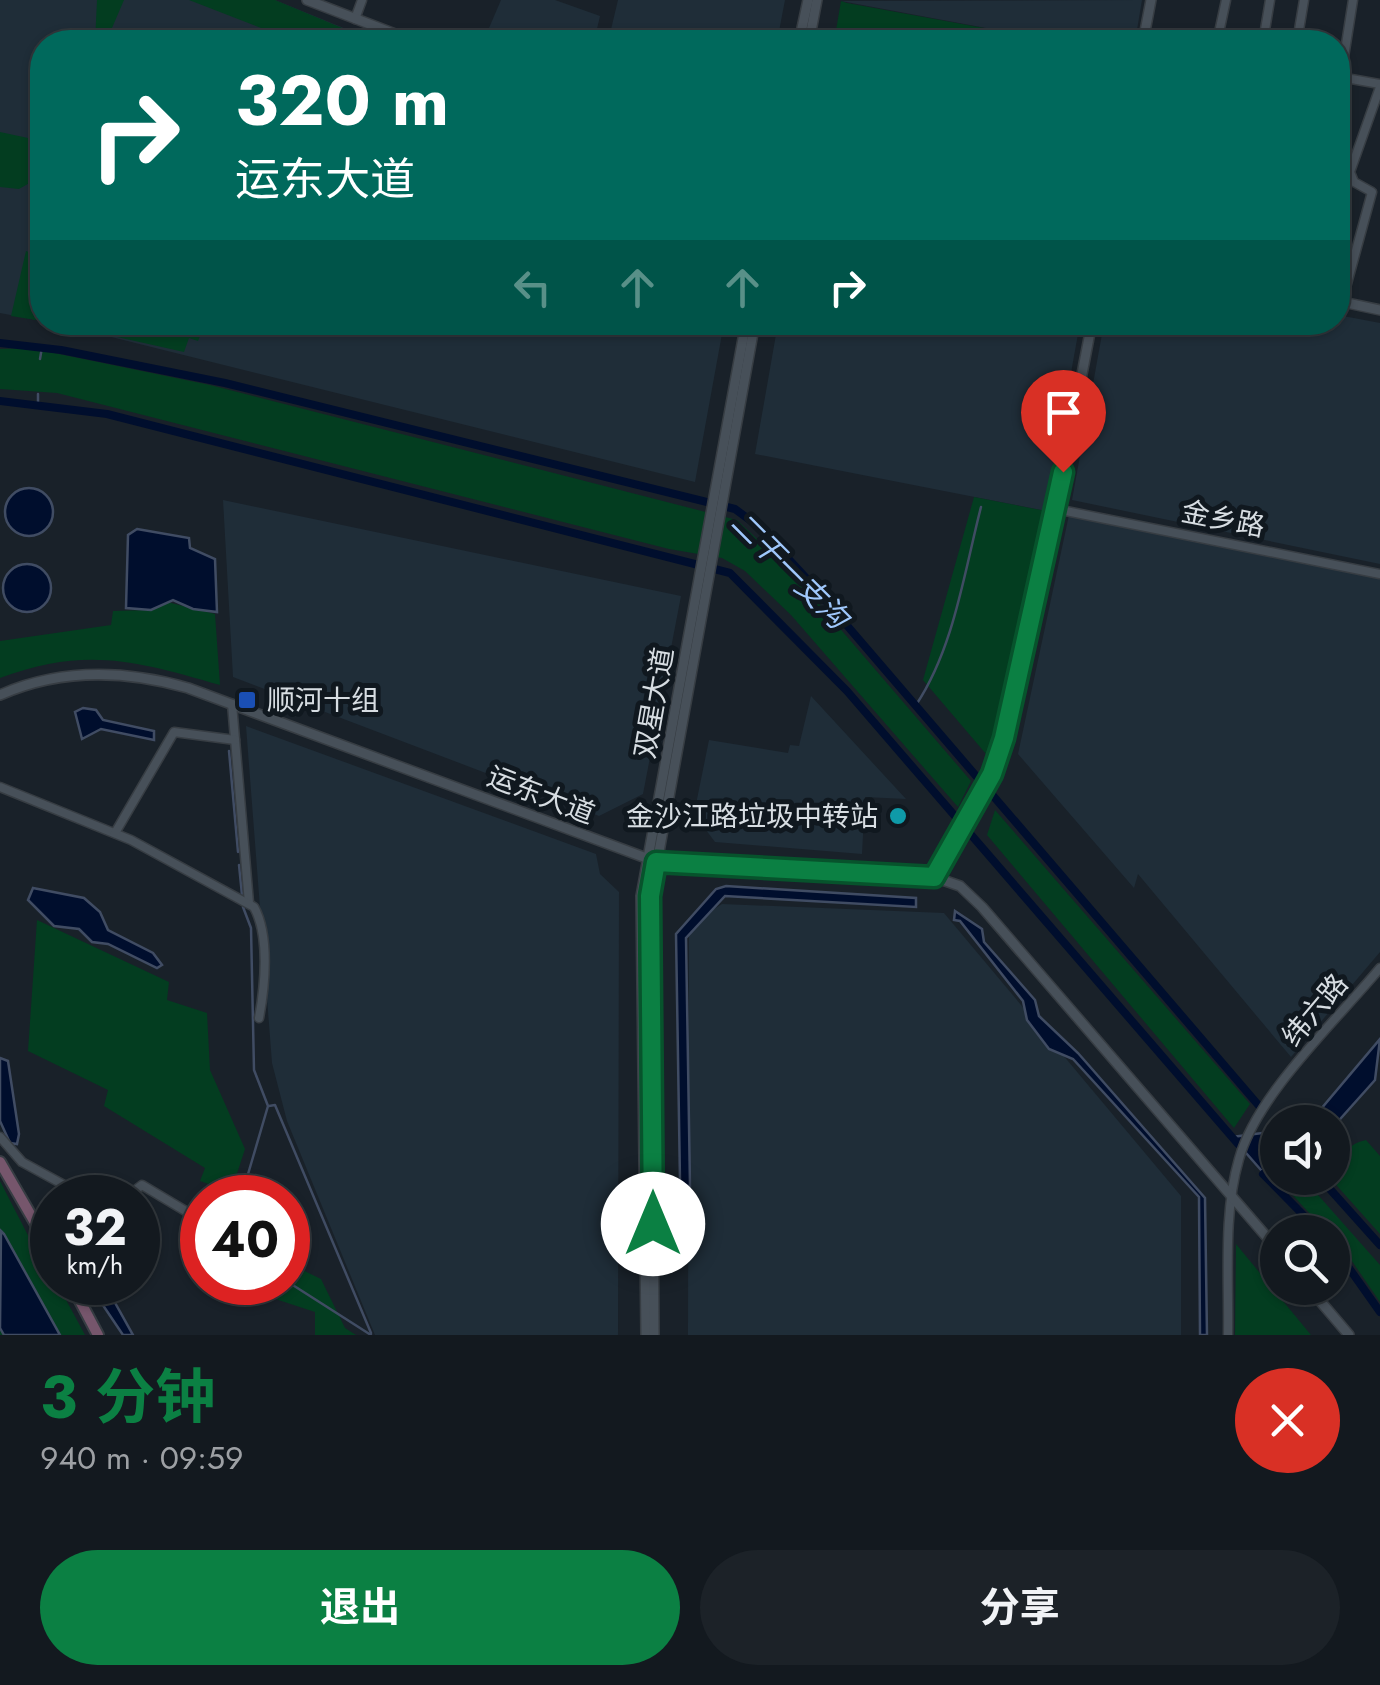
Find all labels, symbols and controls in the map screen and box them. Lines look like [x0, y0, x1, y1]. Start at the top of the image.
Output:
text: 320 m [235, 50, 449, 151]
icon: right [70, 70, 200, 200]
text: 运东大道 [235, 147, 415, 212]
icon: left [505, 260, 560, 315]
icon: ahead [610, 260, 665, 315]
icon: ahead [715, 260, 770, 315]
icon: right [820, 260, 875, 315]
pin [1021, 370, 1106, 473]
icon: arrive [1036, 385, 1091, 440]
street label: 金乡路 [1178, 491, 1268, 547]
water label: 二干一支沟 [722, 502, 860, 640]
street label: 双星大道 [624, 644, 684, 762]
place label: 顺河十组 [267, 680, 379, 721]
marker: 顺河十组 [236, 689, 258, 711]
street label: 运东大道 [481, 756, 601, 834]
place label: 金沙江路垃圾中转站 [626, 796, 878, 837]
marker: 金沙江路垃圾中转站 [887, 805, 909, 827]
street label: 纬六路 [1272, 965, 1358, 1055]
map controls [1260, 1105, 1350, 1305]
button: sound [1260, 1105, 1350, 1195]
position arrow [601, 1172, 705, 1276]
speed limit sign: 40 [180, 1175, 310, 1305]
text: 32 [63, 1191, 127, 1264]
button: search [1260, 1215, 1350, 1305]
text: km/h [67, 1247, 123, 1283]
text: 3 分钟 [40, 1354, 215, 1441]
button: close [1235, 1368, 1340, 1473]
text: 940 m · 09:59 [40, 1435, 243, 1481]
button: 退出 [40, 1550, 680, 1665]
button: 分享 [700, 1550, 1340, 1665]

